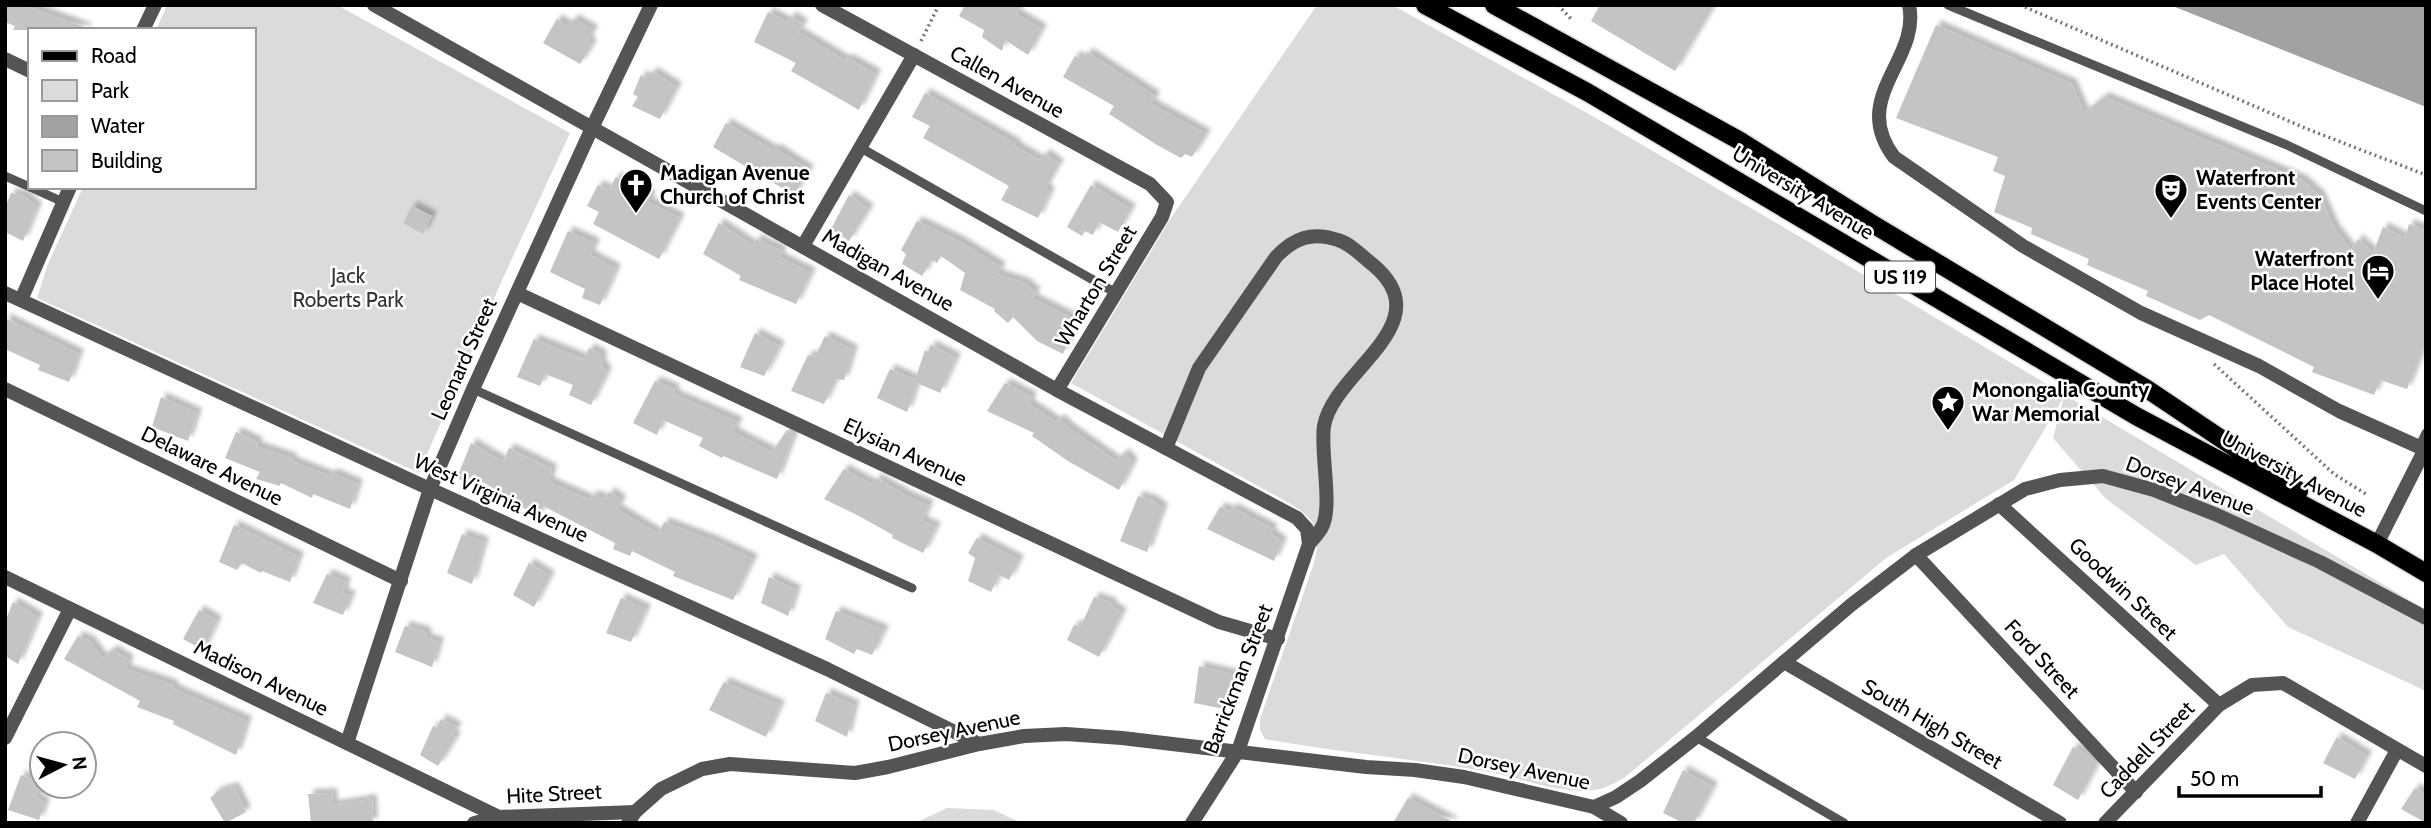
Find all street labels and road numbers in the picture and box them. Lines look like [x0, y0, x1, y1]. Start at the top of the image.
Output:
street label: Callen Avenue [946, 40, 1069, 123]
street label: University Avenue [1728, 140, 1879, 245]
street label: Wharton Street [1050, 221, 1142, 351]
street label: Madigan Avenue [818, 223, 959, 316]
road number: US 119 [1865, 262, 1935, 292]
street label: Leonard Street [425, 294, 502, 424]
street label: Elysian Avenue [840, 412, 971, 491]
street label: Delaware Avenue [137, 420, 287, 511]
street label: University Avenue [2217, 425, 2371, 522]
street label: West Virginia Avenue [410, 448, 592, 547]
street label: Dorsey Avenue [2123, 451, 2258, 520]
street label: Goodwin Street [2064, 532, 2183, 645]
street label: Barrickman Street [1198, 600, 1278, 757]
street label: Ford Street [2000, 614, 2085, 703]
street label: Madison Avenue [190, 634, 333, 721]
street label: South High Street [1858, 673, 2007, 774]
street label: Caddell Street [2094, 696, 2199, 804]
street label: Dorsey Avenue [885, 704, 1023, 757]
street label: Dorsey Avenue [1456, 742, 1593, 795]
street label: Hite Street [506, 779, 602, 808]

